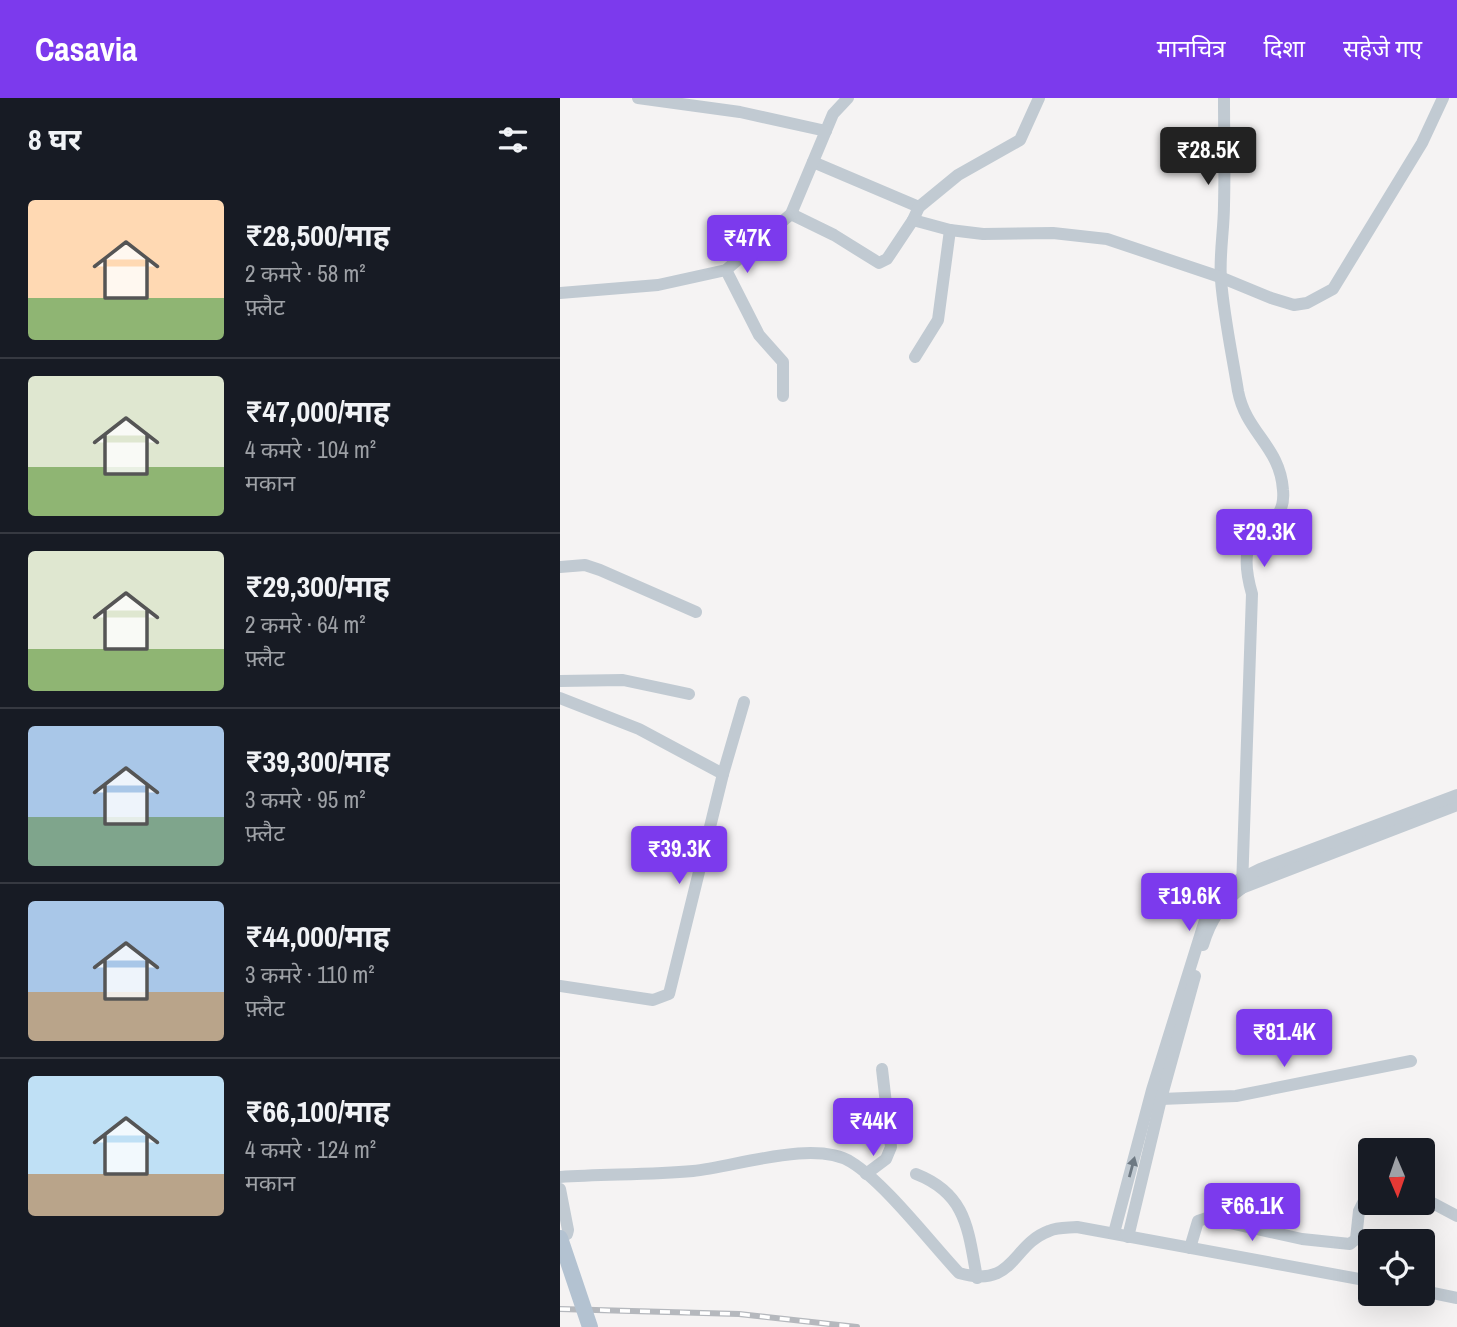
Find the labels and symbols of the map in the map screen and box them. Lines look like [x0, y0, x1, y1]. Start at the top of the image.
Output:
pin: ₹28.5K [1151, 127, 1265, 187]
pin: ₹47K [706, 216, 788, 275]
pin: ₹29.3K [1207, 510, 1321, 569]
pin: ₹39.3K [622, 826, 736, 886]
pin: ₹19.6K [1132, 874, 1246, 933]
pin: ₹81.4K [1227, 1010, 1341, 1069]
pin: ₹44K [832, 1098, 914, 1158]
north arrow [1358, 1138, 1435, 1214]
one-way arrow [1127, 1156, 1138, 1178]
pin: ₹66.1K [1195, 1184, 1309, 1243]

